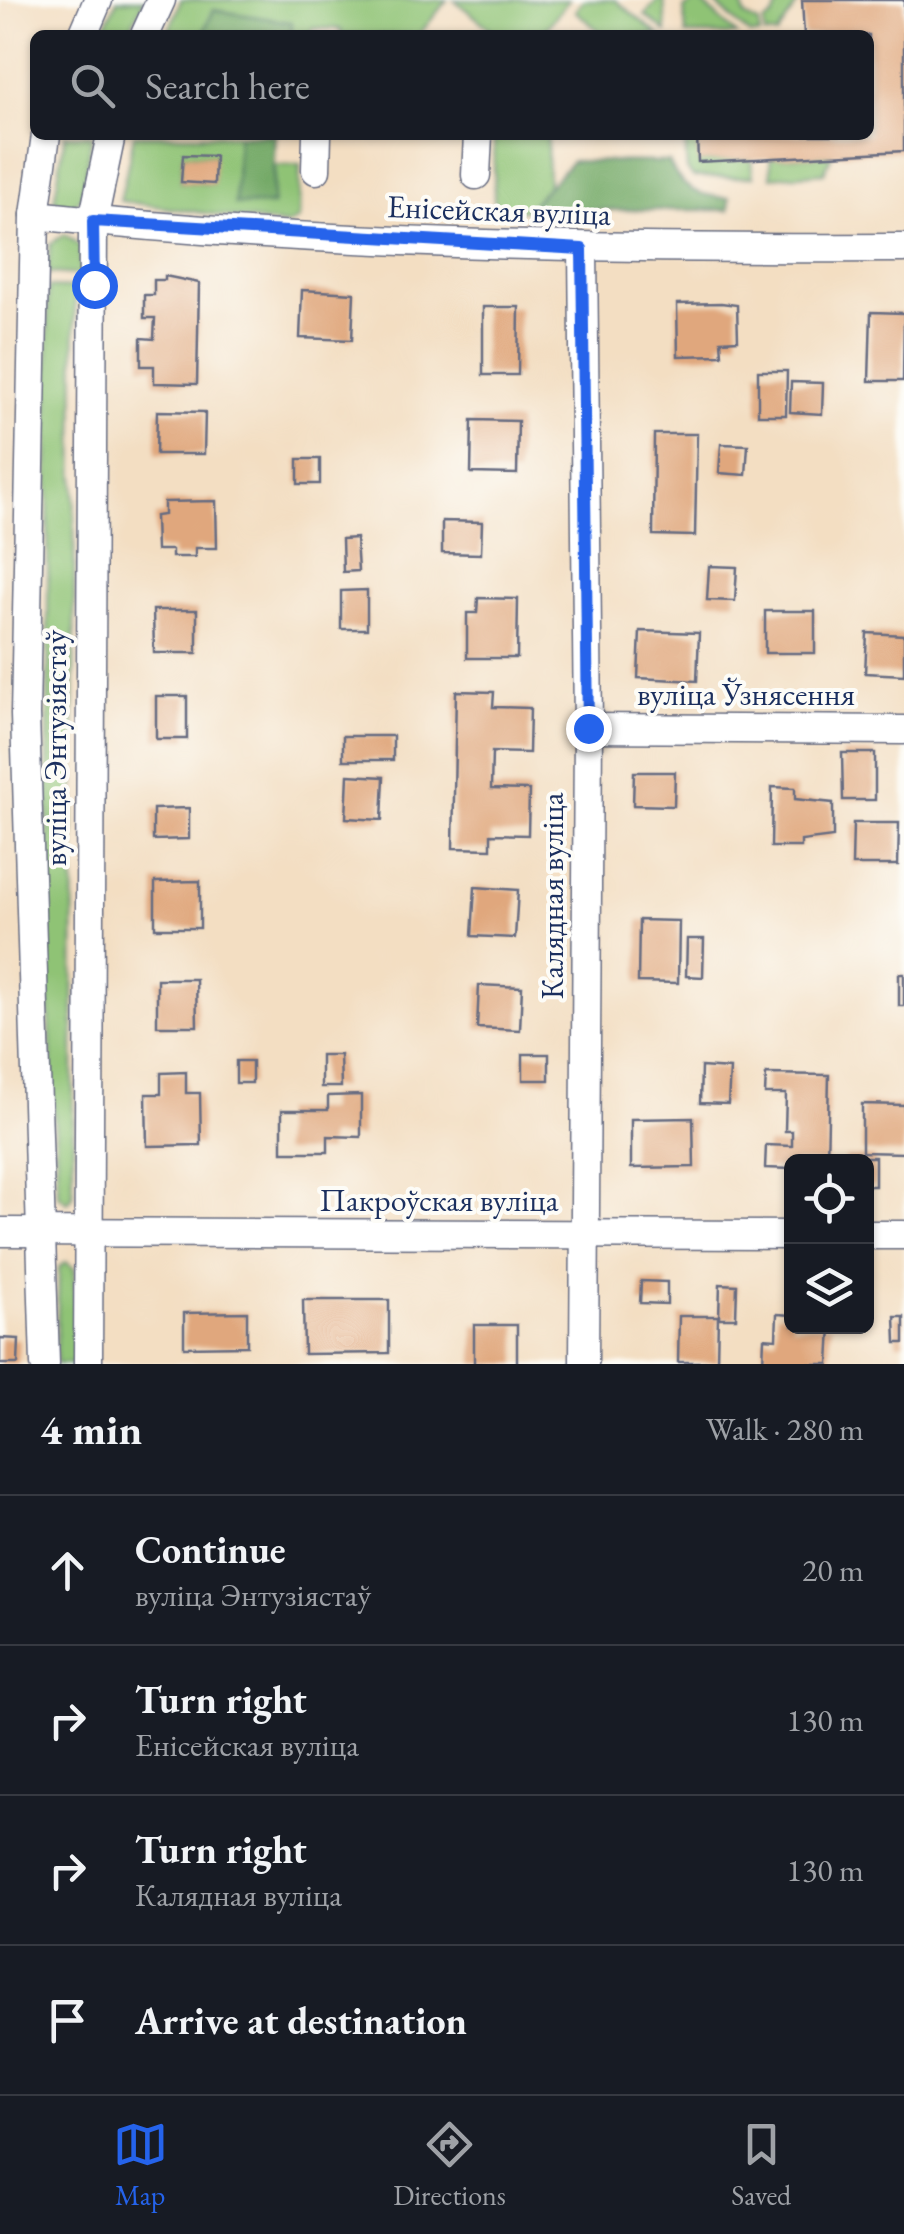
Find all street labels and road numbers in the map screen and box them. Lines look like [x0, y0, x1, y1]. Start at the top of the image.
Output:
street label: Енісейская вуліца [386, 185, 612, 235]
street label: вуліца Энтузіястаў [34, 629, 76, 866]
street label: вуліца Ўзнясення [637, 673, 855, 715]
street label: Калядная вуліца [531, 792, 573, 1000]
street label: Пакроўская вуліца [319, 1179, 559, 1221]

